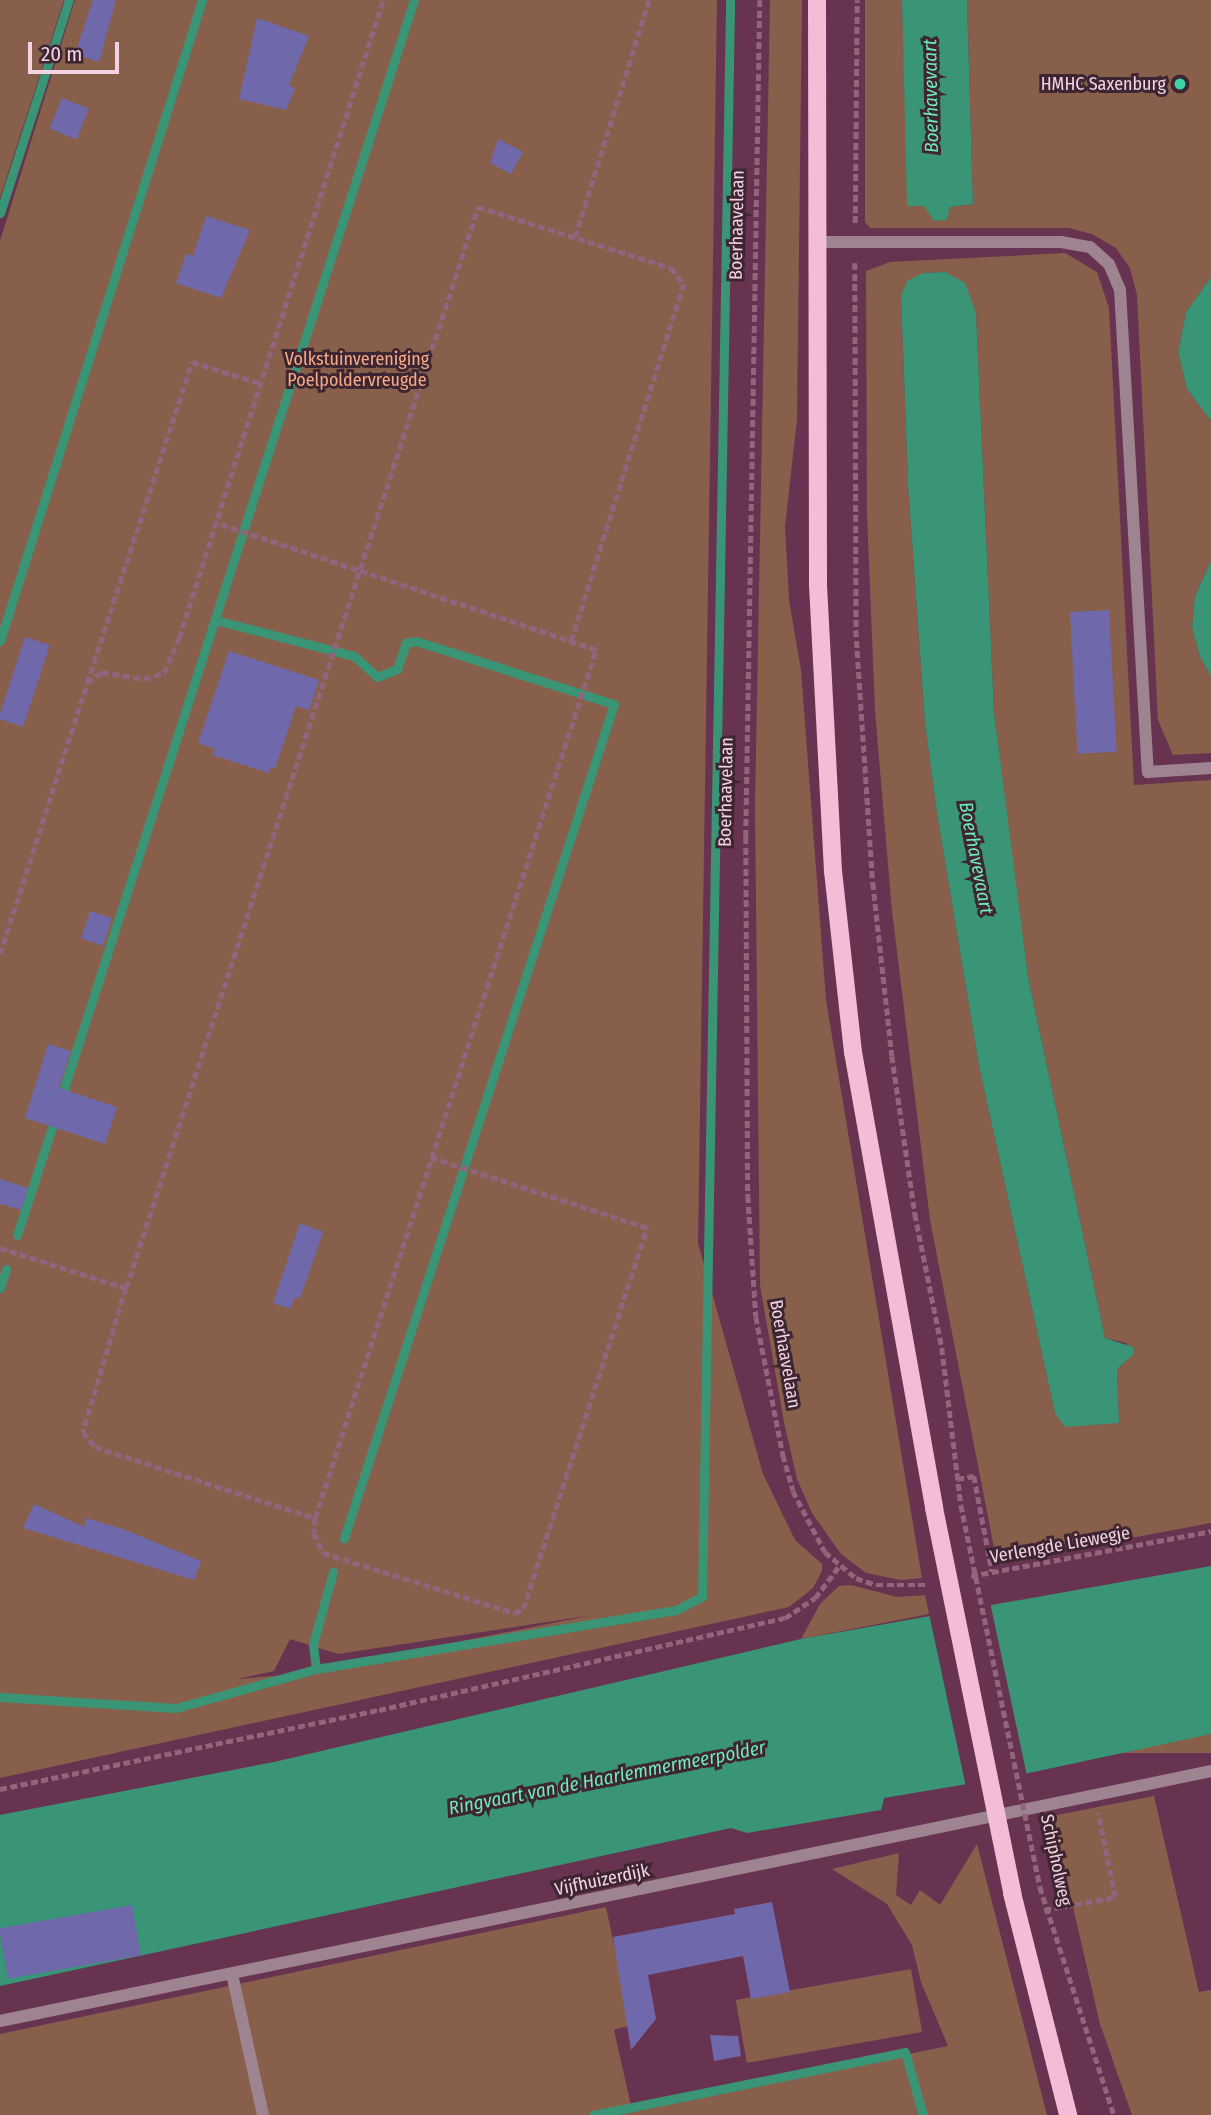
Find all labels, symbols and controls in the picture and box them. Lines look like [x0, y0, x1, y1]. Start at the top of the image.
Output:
scale bar [32, 28, 122, 72]
water label: Boerhavevaart [919, 39, 943, 153]
text: 20 m [41, 41, 82, 67]
place label: HMHC Saxenburg [1041, 73, 1166, 95]
marker: HMHC Saxenburg [1172, 76, 1188, 92]
street label: Boerhaavelaan [725, 170, 749, 280]
park label: Volkstuinvereniging Poelpoldervreugde [285, 349, 429, 392]
street label: Boerhaavelaan [714, 737, 738, 847]
water label: Boerhavevaart [954, 800, 998, 916]
street label: Boerhaavelaan [765, 1298, 805, 1410]
street label: Verlengde Liewegje [988, 1522, 1132, 1568]
water label: Ringvaart van de Haarlemmermeerpolder [447, 1736, 767, 1820]
street label: Schipholweg [1036, 1812, 1076, 1908]
street label: Vijfhuizerdijk [553, 1859, 651, 1901]

